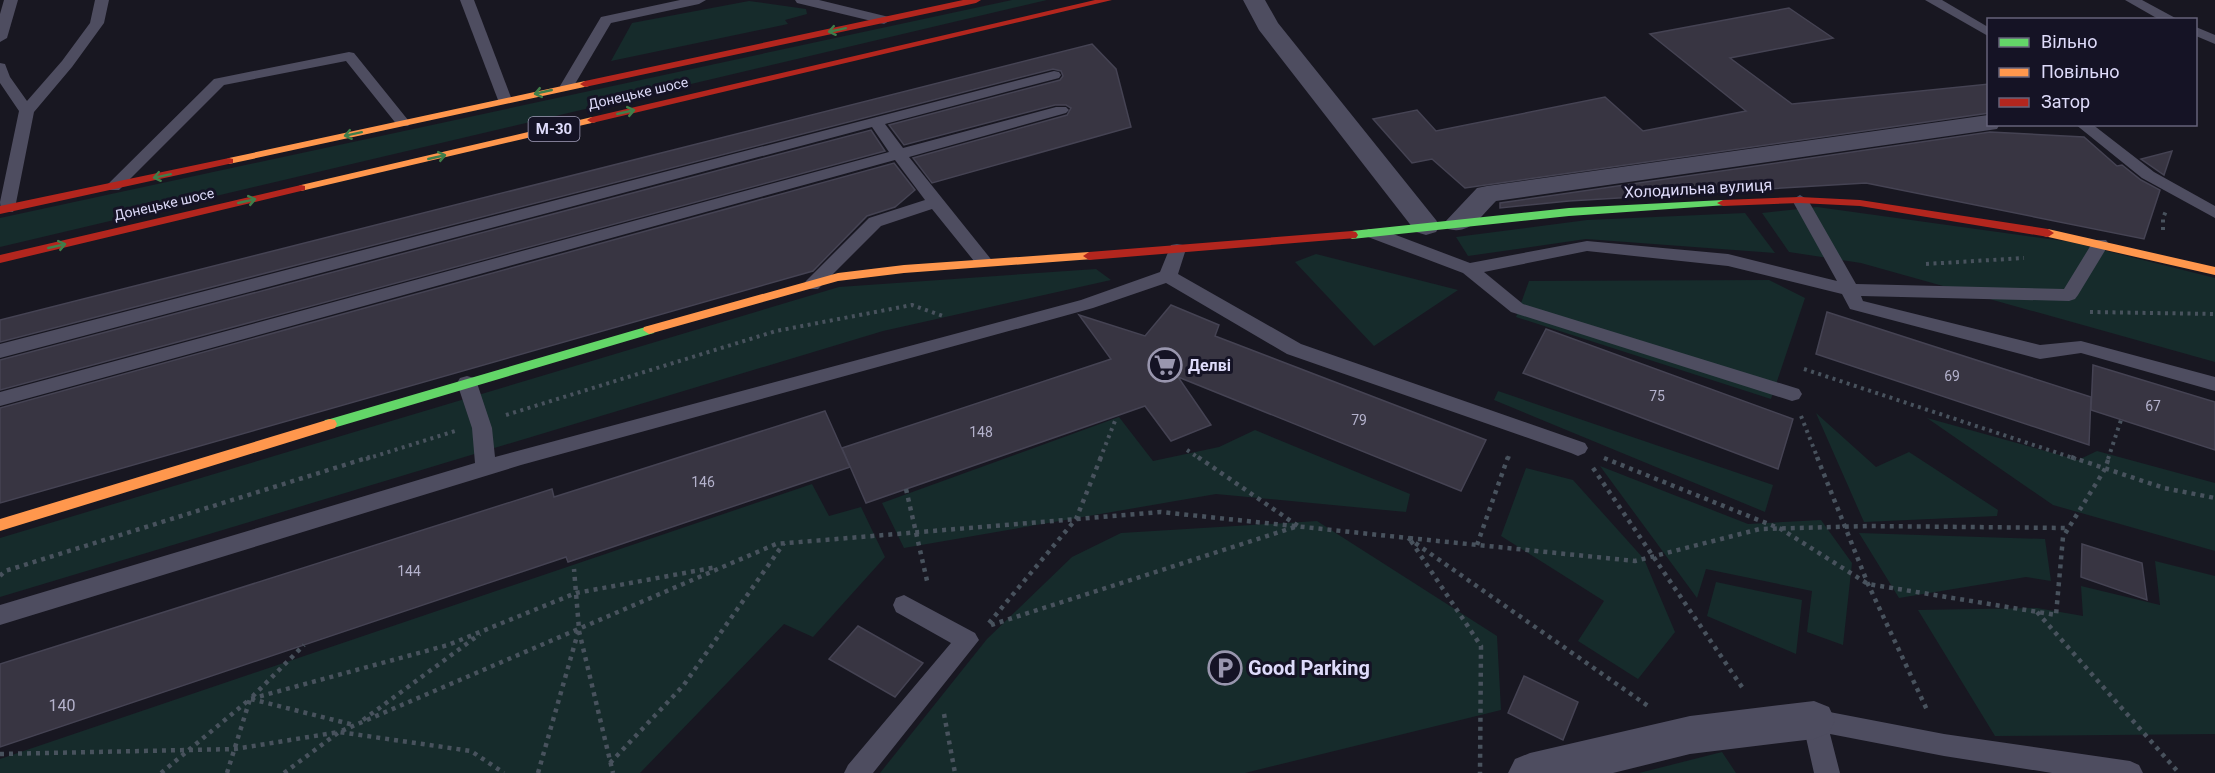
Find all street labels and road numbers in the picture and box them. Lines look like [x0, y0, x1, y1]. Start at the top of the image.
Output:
street label: Донецьке шосе [586, 74, 690, 112]
road number: М-30 [528, 117, 580, 141]
street label: Холодильна вулиця [1623, 175, 1773, 202]
street label: Донецьке шосе [112, 185, 216, 223]

